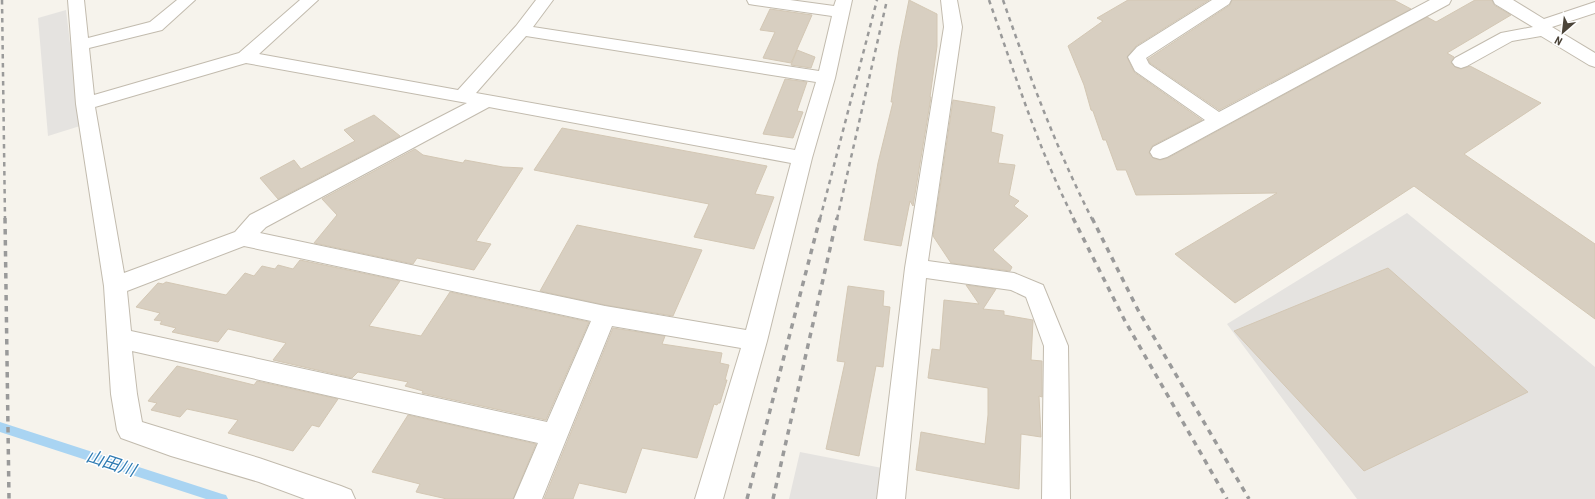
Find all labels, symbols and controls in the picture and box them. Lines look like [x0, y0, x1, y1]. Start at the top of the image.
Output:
north arrow [1543, 12, 1583, 52]
text: N [1552, 33, 1565, 48]
water label: 山田川 [84, 446, 140, 481]

